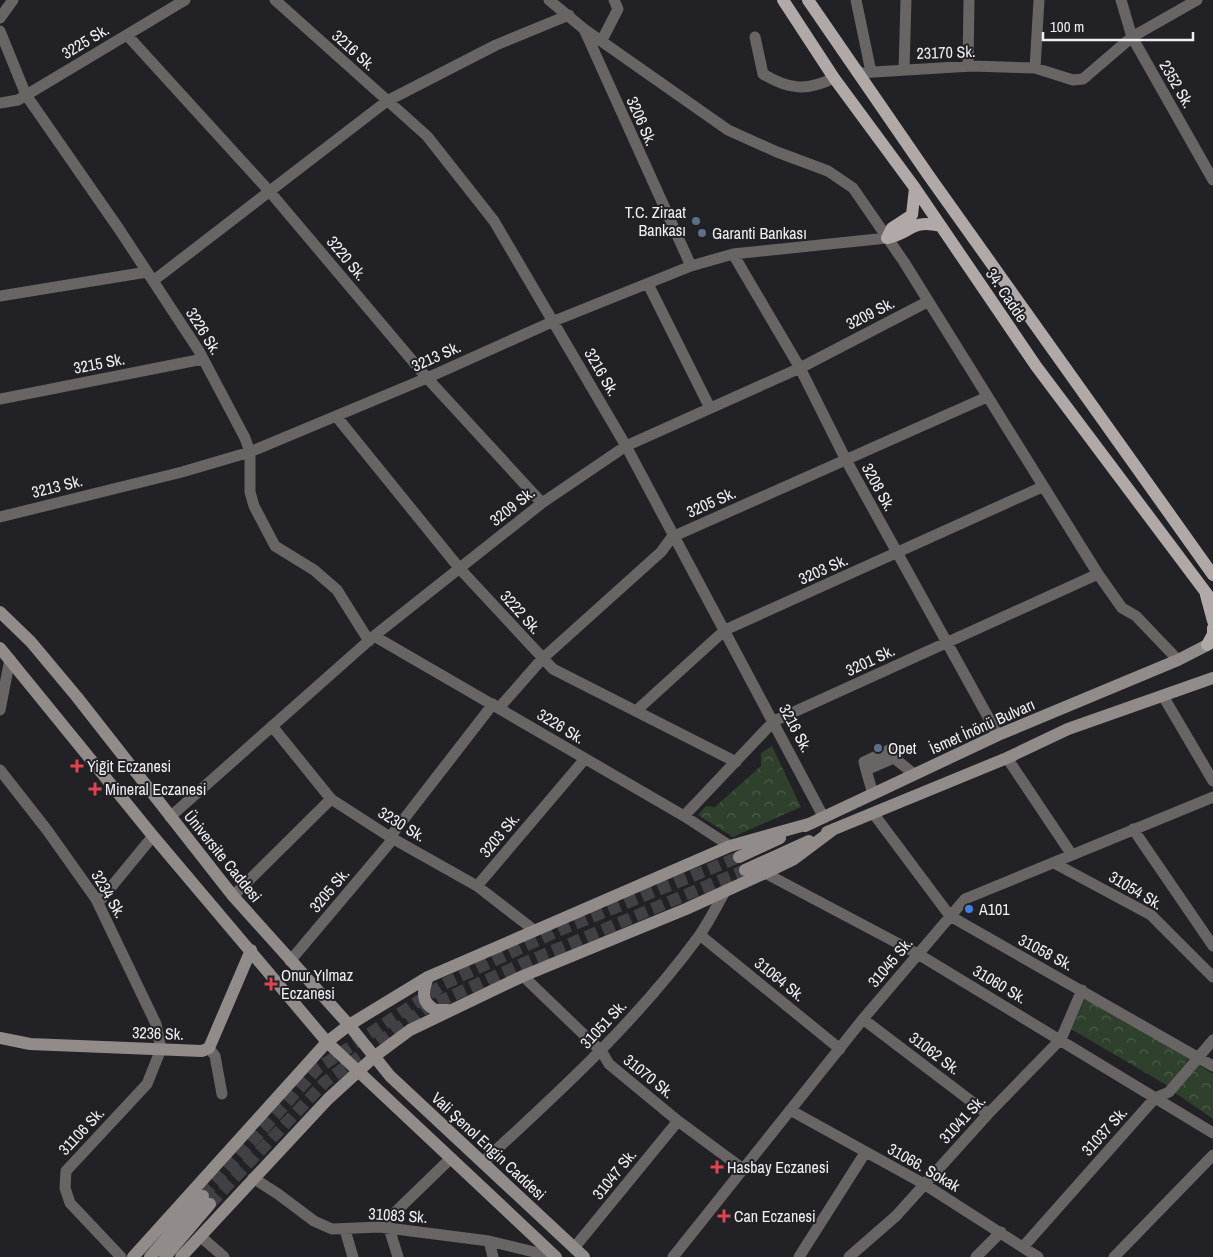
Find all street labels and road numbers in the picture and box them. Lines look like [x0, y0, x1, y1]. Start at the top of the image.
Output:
street label: 3225 Sk. [57, 18, 113, 64]
street label: 3216 Sk. [327, 24, 381, 76]
street label: 23170 Sk. [916, 40, 976, 64]
street label: 2352 Sk. [1155, 56, 1199, 112]
street label: 3206 Sk. [621, 93, 663, 149]
street label: 3220 Sk. [322, 231, 372, 285]
street label: 34. Cadde [981, 264, 1033, 326]
street label: 3209 Sk. [842, 291, 898, 335]
street label: 3226 Sk. [181, 303, 227, 359]
street label: 3213 Sk. [408, 335, 464, 377]
street label: 3216 Sk. [580, 344, 624, 400]
street label: 3215 Sk. [71, 347, 127, 379]
street label: 3208 Sk. [857, 459, 901, 515]
street label: 3213 Sk. [29, 469, 85, 503]
street label: 3209 Sk. [485, 481, 539, 531]
street label: 3205 Sk. [683, 481, 739, 523]
street label: 3203 Sk. [795, 548, 851, 590]
street label: 3222 Sk. [495, 585, 547, 639]
street label: 3201 Sk. [842, 639, 898, 681]
street label: İsmet İnönü Bulvarı [926, 693, 1038, 759]
street label: 3216 Sk. [774, 700, 818, 756]
street label: 3226 Sk. [533, 703, 589, 749]
street label: 3230 Sk. [374, 801, 430, 847]
street label: Üniversite Caddesi [179, 805, 267, 907]
street label: 3203 Sk. [474, 808, 524, 862]
street label: 3205 Sk. [304, 863, 354, 917]
street label: 31054 Sk. [1105, 865, 1167, 915]
street label: 3234 Sk. [87, 866, 131, 922]
street label: 31058 Sk. [1015, 928, 1077, 976]
street label: 31045 Sk. [863, 932, 917, 992]
street label: 31064 Sk. [750, 952, 810, 1006]
street label: 31060 Sk. [969, 959, 1031, 1009]
street label: 31051 Sk. [575, 995, 631, 1053]
street label: 3236 Sk. [132, 1021, 184, 1045]
street label: 31062 Sk. [905, 1026, 965, 1080]
street label: 31070 Sk. [619, 1049, 679, 1103]
street label: Vali Şenol Engin Caddesi [427, 1087, 551, 1205]
street label: 31041 Sk. [934, 1090, 990, 1148]
street label: 31106 Sk. [53, 1102, 109, 1160]
street label: 31037 Sk. [1076, 1102, 1132, 1160]
street label: 31066. Sokak [884, 1137, 965, 1197]
street label: 31047 Sk. [587, 1144, 641, 1204]
street label: 31083 Sk. [368, 1202, 428, 1228]

